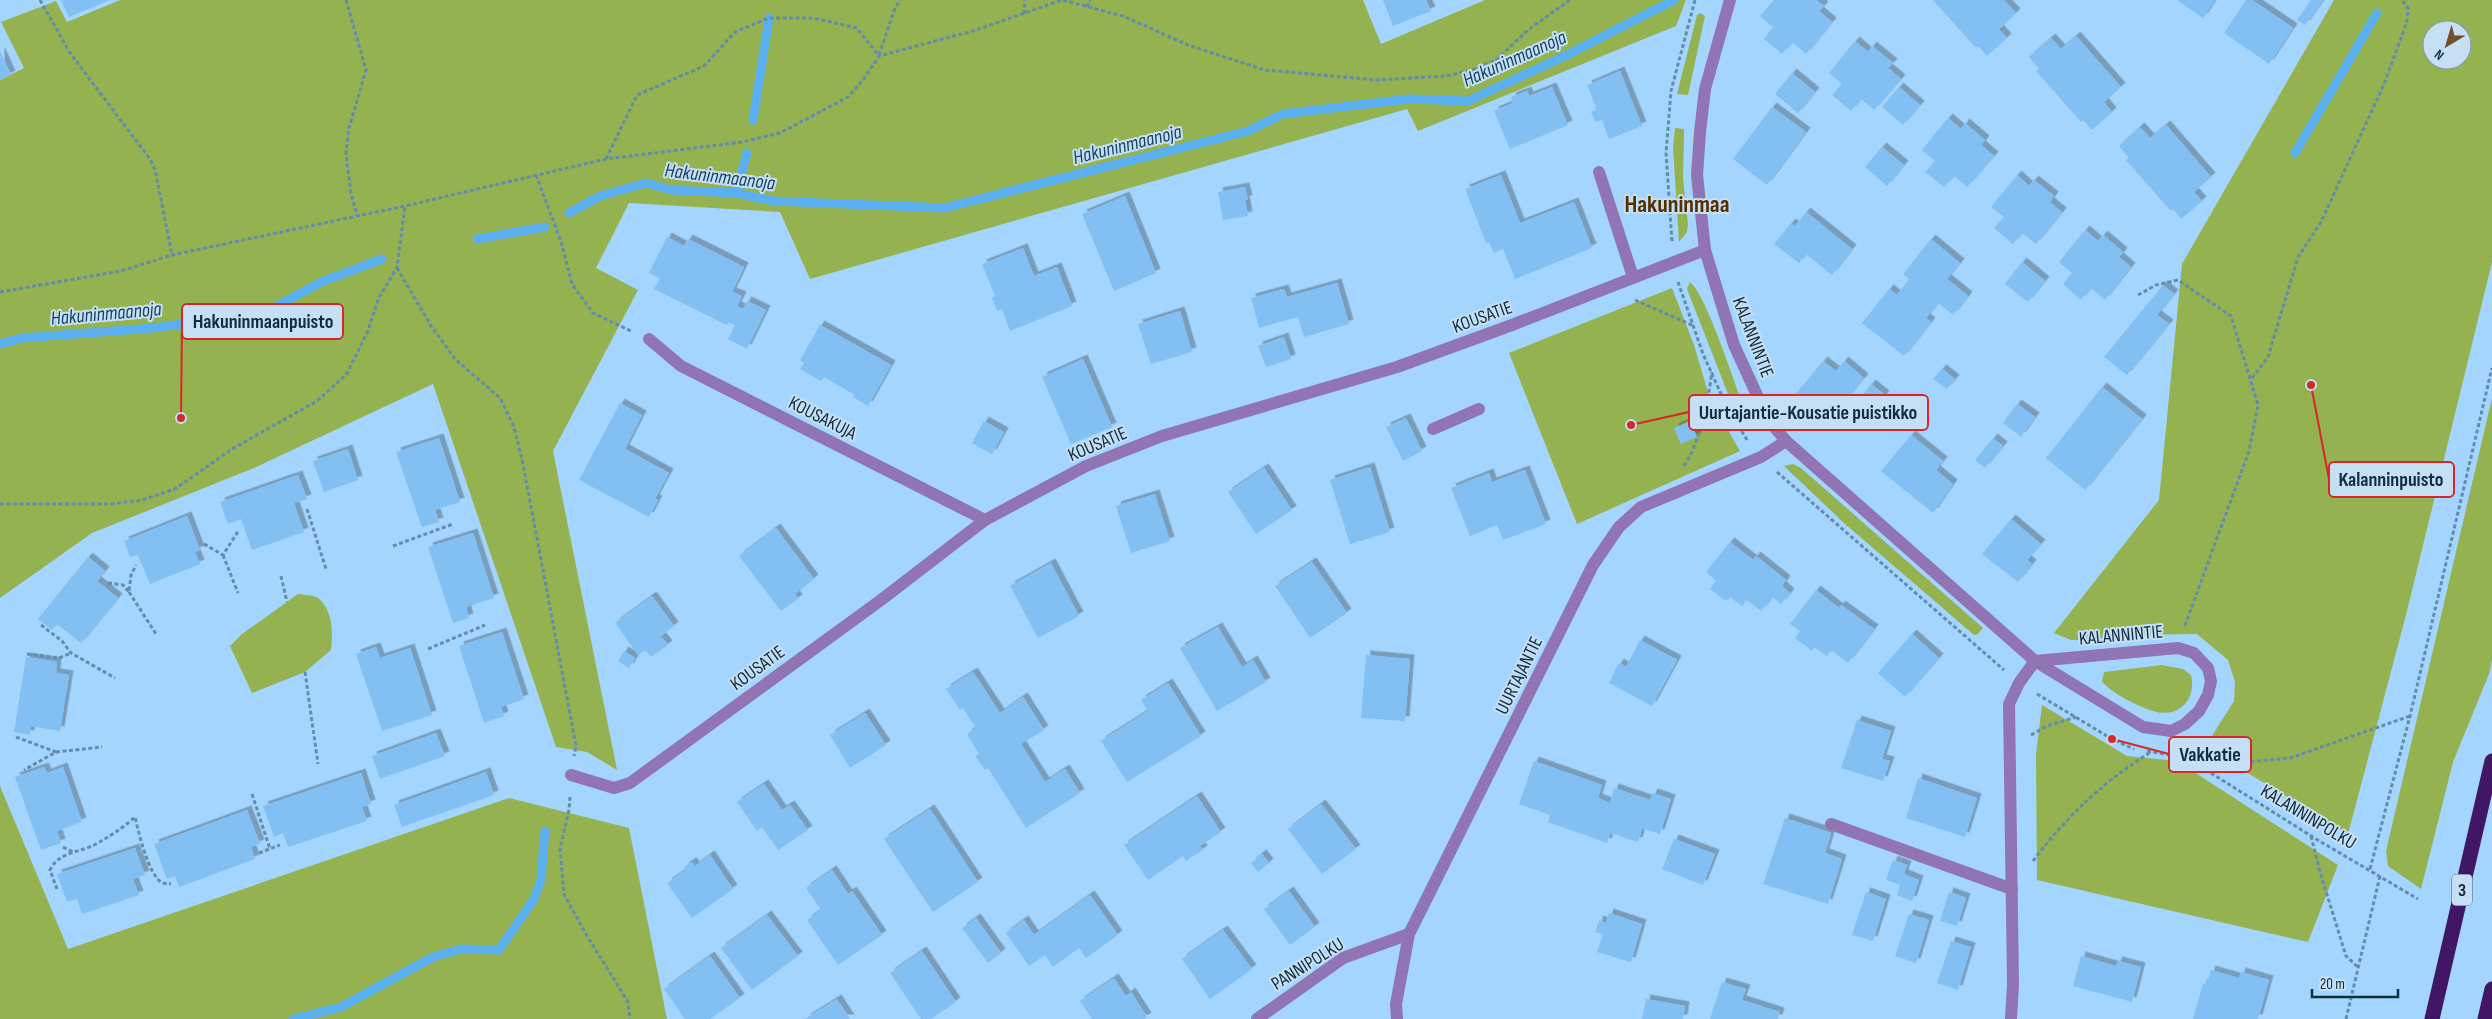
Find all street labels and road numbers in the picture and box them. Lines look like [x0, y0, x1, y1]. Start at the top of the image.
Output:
street label: KALANNINTIE [1727, 294, 1778, 381]
street label: KOUSATIE [1449, 296, 1516, 339]
street label: KOUSAKUJA [784, 391, 861, 446]
street label: KOUSATIE [1065, 422, 1131, 467]
street label: KALANNINTIE [2078, 620, 2164, 651]
street label: UURTAJANTIE [1491, 633, 1548, 718]
street label: KOUSATIE [726, 641, 790, 696]
street label: KALANNINPOLKU [2256, 780, 2360, 855]
road number: 3 [2452, 874, 2472, 906]
street label: PANNIPOLKU [1267, 933, 1348, 996]

